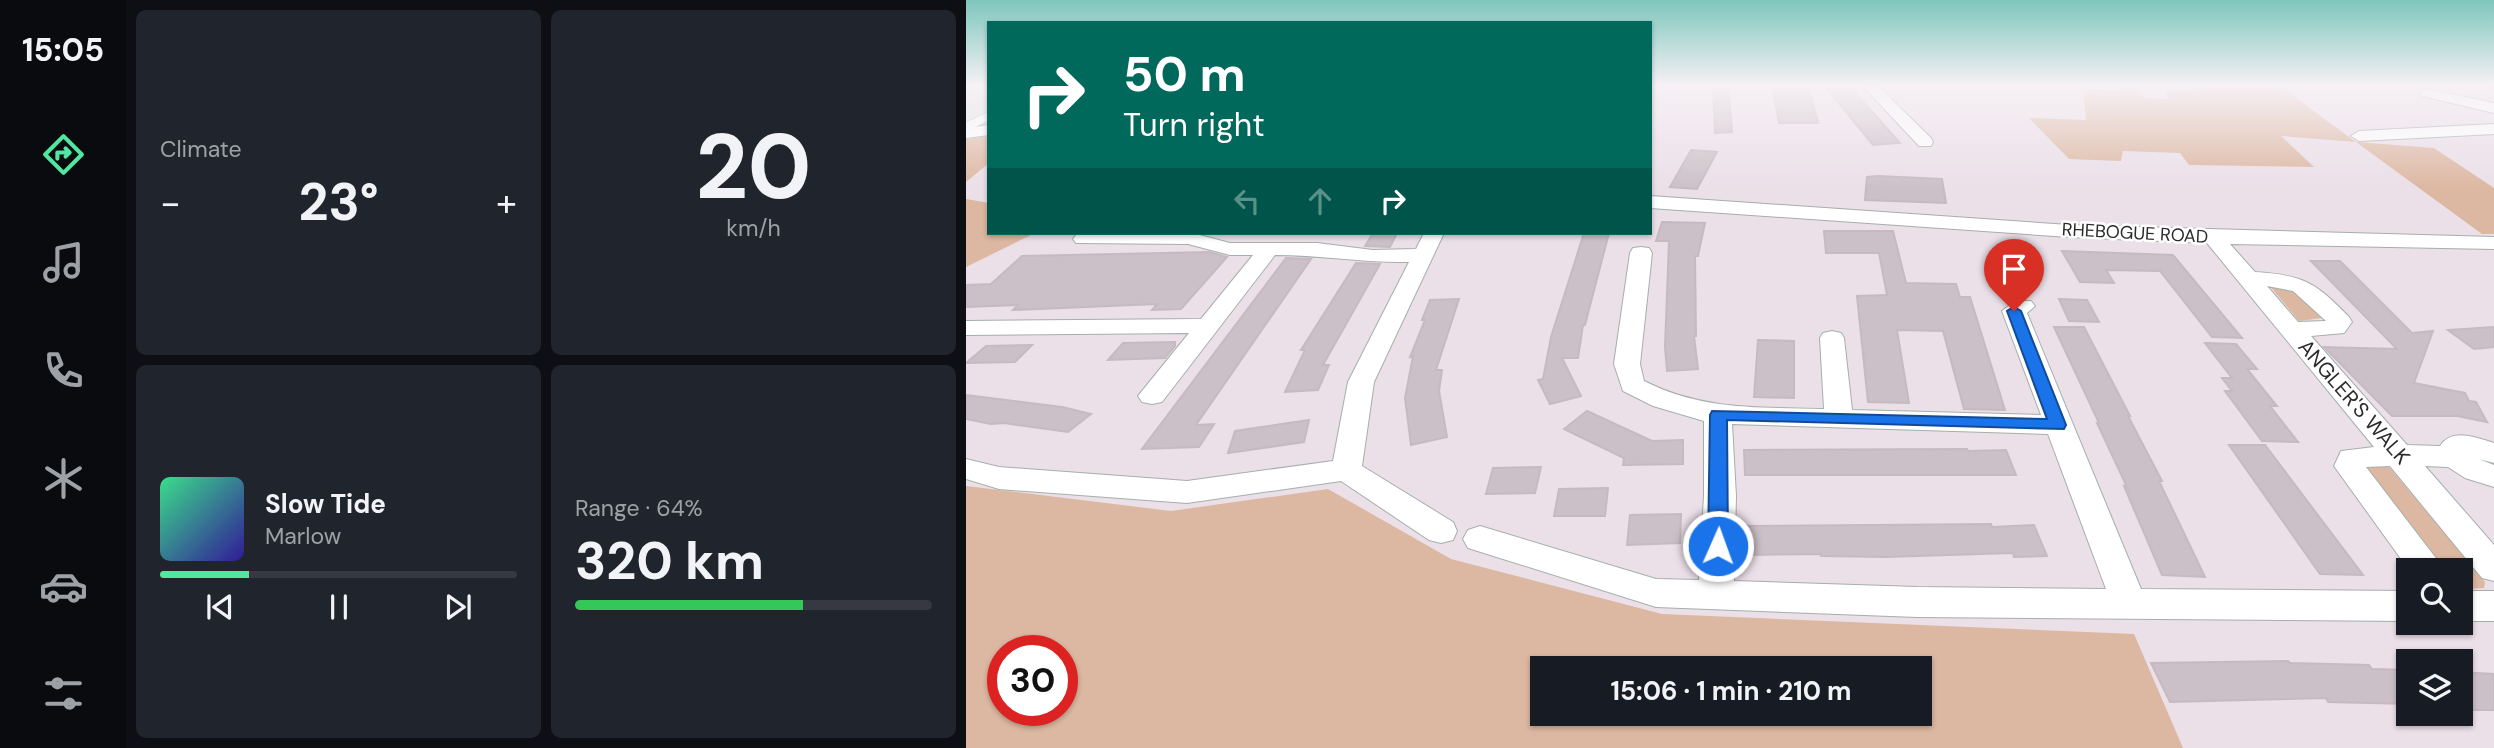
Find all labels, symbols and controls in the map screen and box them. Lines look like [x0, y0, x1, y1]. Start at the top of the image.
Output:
text: 15:05 [22, 29, 104, 71]
text: 50 m [1123, 42, 1246, 106]
icon: right [1008, 49, 1099, 140]
text: Turn right [1123, 104, 1265, 146]
text: 20 [695, 108, 812, 226]
icon: directions [39, 130, 88, 179]
text: Climate [160, 134, 242, 164]
text: 23° [298, 168, 379, 236]
text: − [160, 178, 181, 228]
text: + [496, 178, 517, 228]
icon: left [1228, 182, 1266, 220]
icon: ahead [1301, 182, 1339, 220]
icon: right [1374, 182, 1412, 220]
text: km/h [726, 213, 781, 243]
street label: RHEBOGUE ROAD [2061, 217, 2209, 249]
icon: music [39, 238, 88, 287]
pin [1984, 239, 2044, 311]
icon: arrive [1995, 250, 2033, 288]
street label: ANGLER'S WALK [2292, 334, 2416, 470]
icon: phone [39, 346, 88, 395]
icon: climate [39, 454, 88, 503]
text: Slow Tide [265, 487, 386, 521]
text: Range · 64% [575, 493, 703, 523]
position arrow [1681, 509, 1755, 583]
text: Marlow [265, 521, 341, 551]
text: 320 km [575, 527, 764, 595]
map controls [2396, 558, 2473, 726]
button: search [2396, 558, 2473, 635]
icon: car [39, 562, 88, 611]
icon: previous [201, 588, 239, 626]
icon: pause [320, 588, 358, 626]
icon: next [439, 588, 477, 626]
speed limit sign: 30 [987, 635, 1078, 726]
button: layers [2396, 649, 2473, 726]
icon: filters [39, 669, 88, 718]
text: 15:06 · 1 min · 210 m [1610, 674, 1852, 708]

